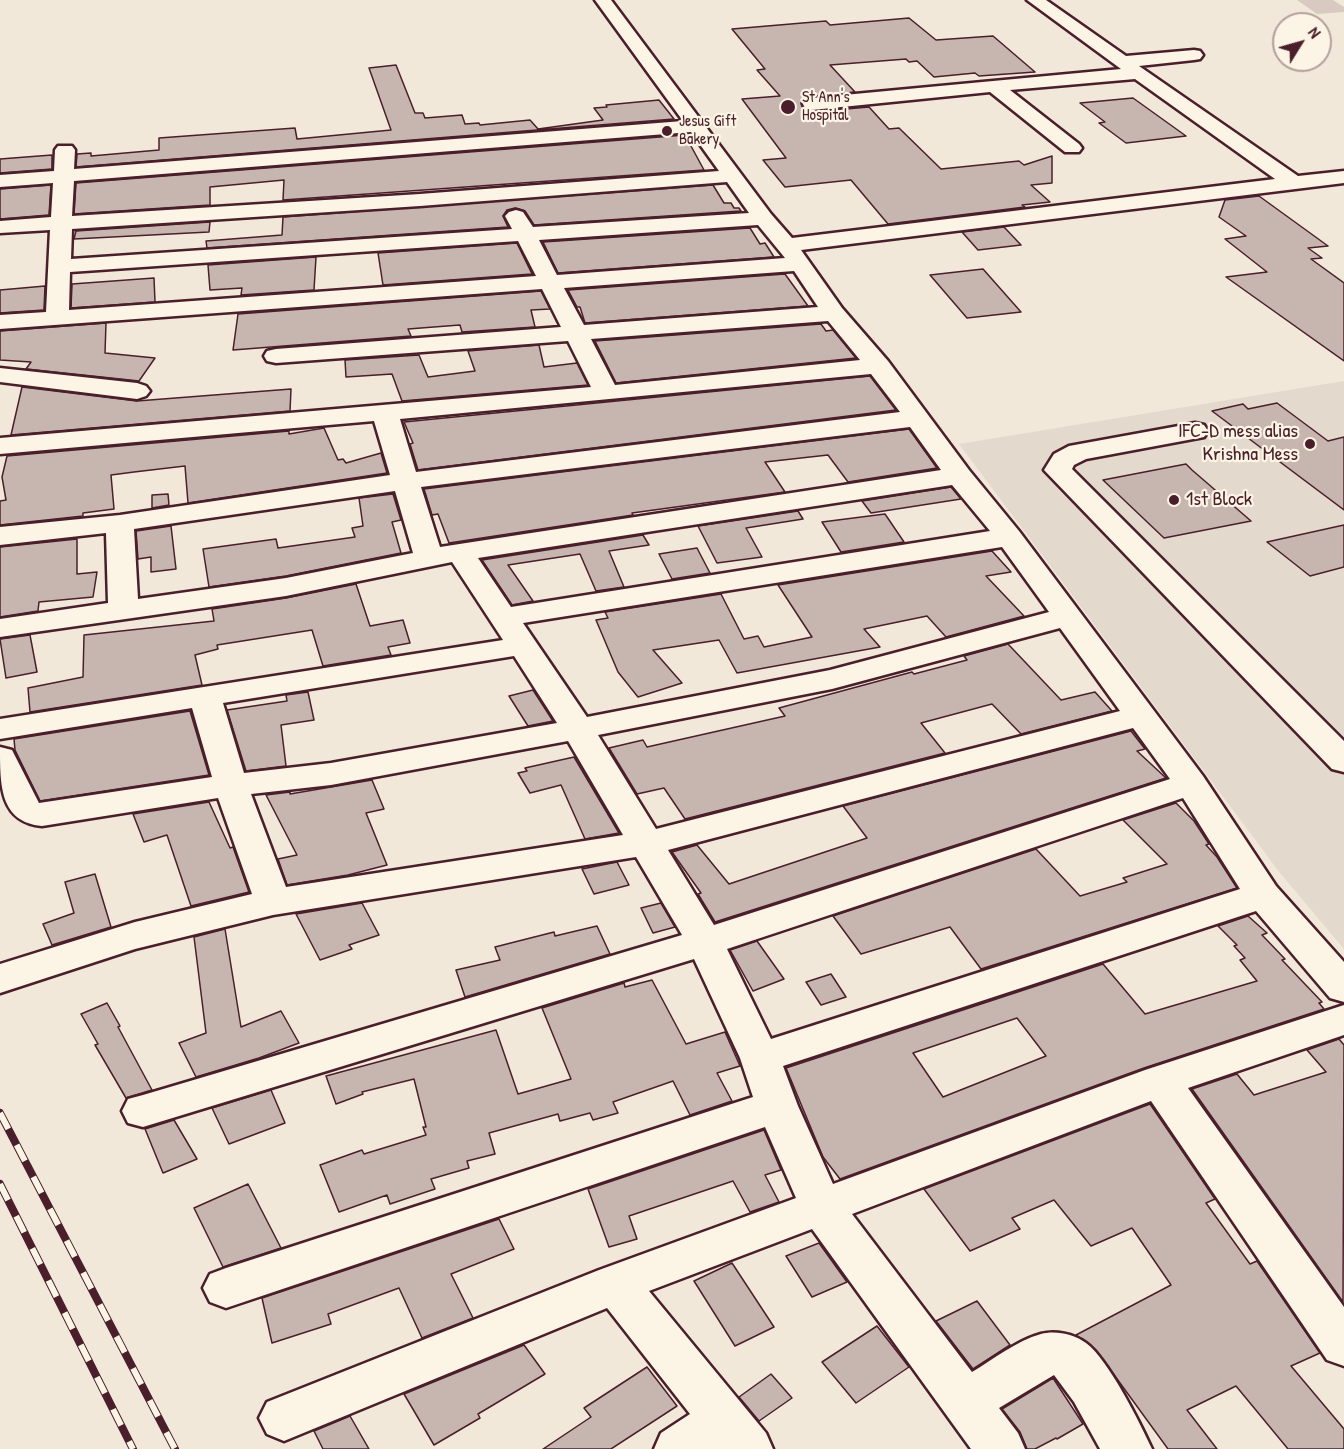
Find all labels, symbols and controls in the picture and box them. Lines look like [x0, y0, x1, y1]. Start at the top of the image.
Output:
north arrow [1272, 12, 1332, 72]
text: N [1303, 22, 1326, 42]
place label: St Ann's Hospital [802, 88, 850, 126]
marker: St Ann's Hospital [779, 98, 797, 116]
place label: Jesus Gift Bakery [679, 112, 736, 150]
marker: Jesus Gift Bakery [660, 124, 674, 138]
place label: IFC-D mess alias Krishna Mess [1178, 420, 1298, 467]
marker: IFC-D mess alias Krishna Mess [1303, 437, 1317, 451]
place label: 1st Block [1186, 488, 1252, 512]
marker: 1st Block [1167, 493, 1181, 507]

